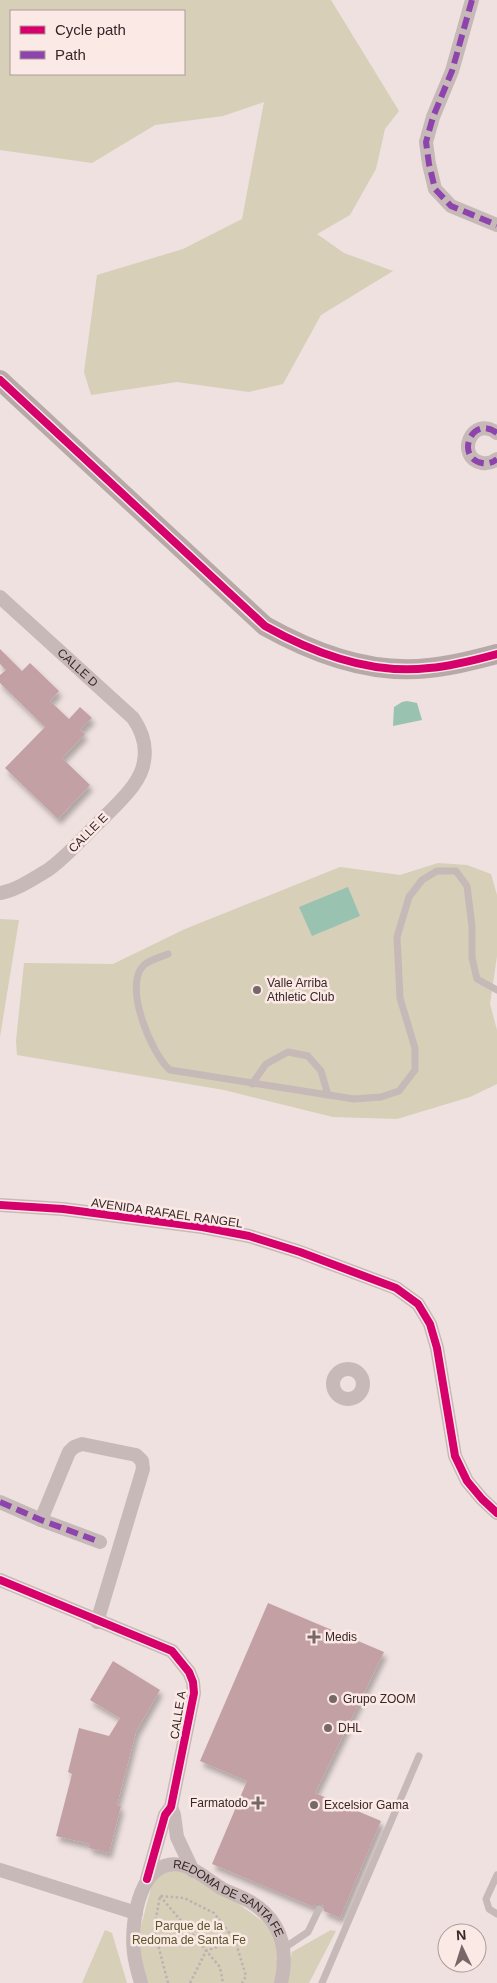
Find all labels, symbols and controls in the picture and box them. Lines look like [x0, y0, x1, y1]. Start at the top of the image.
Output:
legend [10, 10, 185, 75]
text: Cycle path [55, 21, 126, 38]
text: Path [55, 46, 86, 63]
street label: CALLE D [54, 646, 101, 690]
street label: CALLE E [66, 811, 110, 855]
place label: Valle Arriba Athletic Club [267, 976, 335, 1004]
marker: Valle Arriba Athletic Club [251, 984, 263, 996]
street label: AVENIDA RAFAEL RANGEL [90, 1195, 244, 1231]
marker: Medis [307, 1630, 321, 1644]
place label: Medis [325, 1630, 357, 1644]
street label: CALLE A [167, 1690, 189, 1740]
place label: Grupo ZOOM [343, 1692, 416, 1706]
marker: Grupo ZOOM [327, 1693, 339, 1705]
place label: DHL [338, 1721, 362, 1735]
marker: DHL [322, 1722, 334, 1734]
place label: Farmatodo [190, 1796, 248, 1810]
marker: Farmatodo [252, 1797, 264, 1809]
place label: Excelsior Gama [324, 1798, 409, 1812]
marker: Excelsior Gama [308, 1799, 320, 1811]
street label: REDOMA DE SANTA FE [173, 1857, 287, 1939]
park label: Parque de la Redoma de Santa Fe [132, 1919, 246, 1947]
north arrow [437, 1923, 487, 1973]
text: N [455, 1927, 467, 1943]

